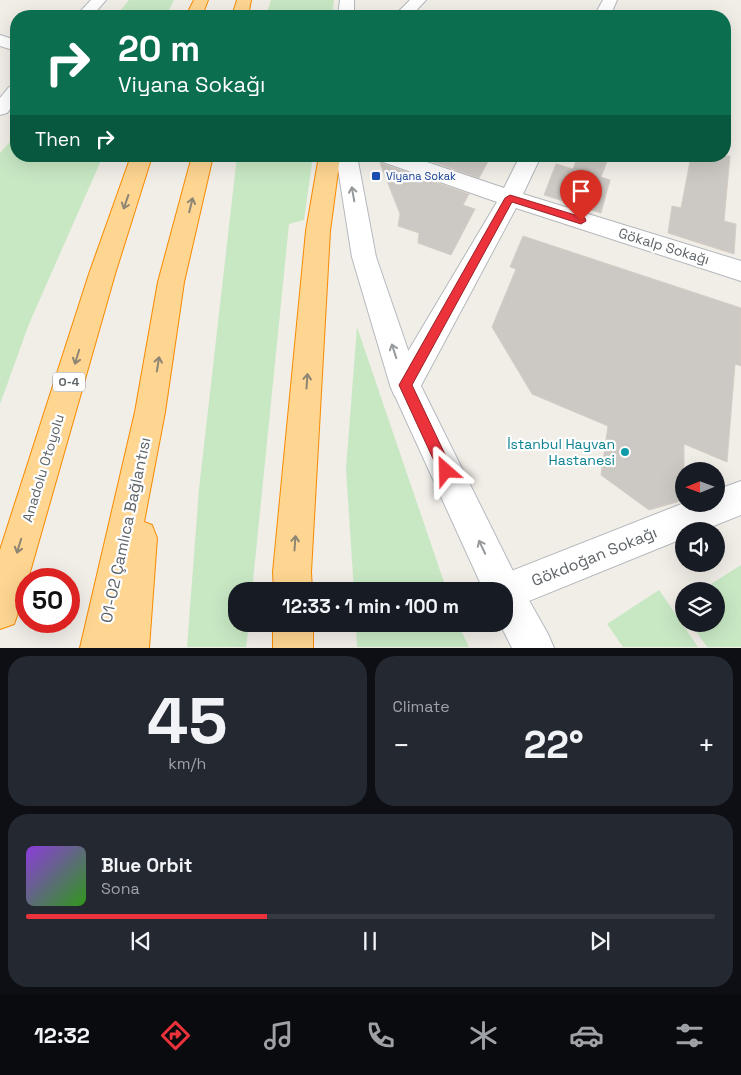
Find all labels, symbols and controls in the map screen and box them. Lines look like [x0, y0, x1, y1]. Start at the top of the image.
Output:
text: 20 m [118, 27, 200, 71]
icon: right [35, 30, 100, 95]
text: Viyana Sokağı [118, 70, 265, 98]
icon: right [91, 125, 119, 153]
text: Then [35, 127, 81, 152]
place label: Viyana Sokak [386, 169, 456, 183]
marker: Viyana Sokak [370, 170, 382, 182]
pin [560, 170, 602, 221]
icon: arrive [567, 177, 595, 205]
one-way arrow [347, 187, 357, 203]
one-way arrow [121, 194, 131, 210]
one-way arrow [187, 197, 196, 213]
street label: Gökalp Sokağı [616, 224, 712, 268]
one-way arrow [389, 344, 398, 359]
one-way arrow [71, 349, 81, 365]
one-way arrow [153, 356, 163, 372]
road number: O-4 [53, 372, 85, 392]
one-way arrow [302, 373, 311, 389]
street label: Anadolu Otoyolu [18, 412, 68, 524]
street label: O1-O2 Çamlıca Bağlantısı [96, 435, 155, 625]
place label: İstanbul Hayvan Hastanesi [507, 435, 615, 469]
position arrow [419, 444, 471, 496]
marker: İstanbul Hayvan Hastanesi [619, 446, 631, 458]
north arrow [675, 462, 725, 512]
map controls [675, 462, 725, 632]
street label: Gökdoğan Sokağı [528, 522, 660, 591]
button: sound [675, 522, 725, 572]
one-way arrow [290, 535, 299, 551]
one-way arrow [14, 538, 24, 554]
one-way arrow [477, 540, 486, 555]
speed limit sign: 50 [15, 568, 80, 633]
button: layers [675, 582, 725, 632]
text: 12:33 · 1 min · 100 m [282, 594, 459, 619]
text: 45 [147, 679, 227, 762]
text: Climate [393, 696, 450, 717]
text: 22° [524, 721, 584, 769]
text: − [393, 727, 410, 763]
text: + [698, 727, 715, 763]
text: km/h [168, 753, 206, 774]
text: Blue Orbit [101, 853, 192, 878]
text: Sona [101, 878, 140, 899]
icon: previous [127, 927, 155, 955]
icon: pause [356, 927, 384, 955]
icon: next [586, 927, 614, 955]
icon: directions [158, 1018, 193, 1053]
icon: music [261, 1018, 296, 1053]
icon: phone [363, 1018, 398, 1053]
icon: climate [466, 1018, 501, 1053]
icon: car [569, 1018, 604, 1053]
icon: filters [672, 1018, 707, 1053]
text: 12:32 [34, 1021, 90, 1049]

